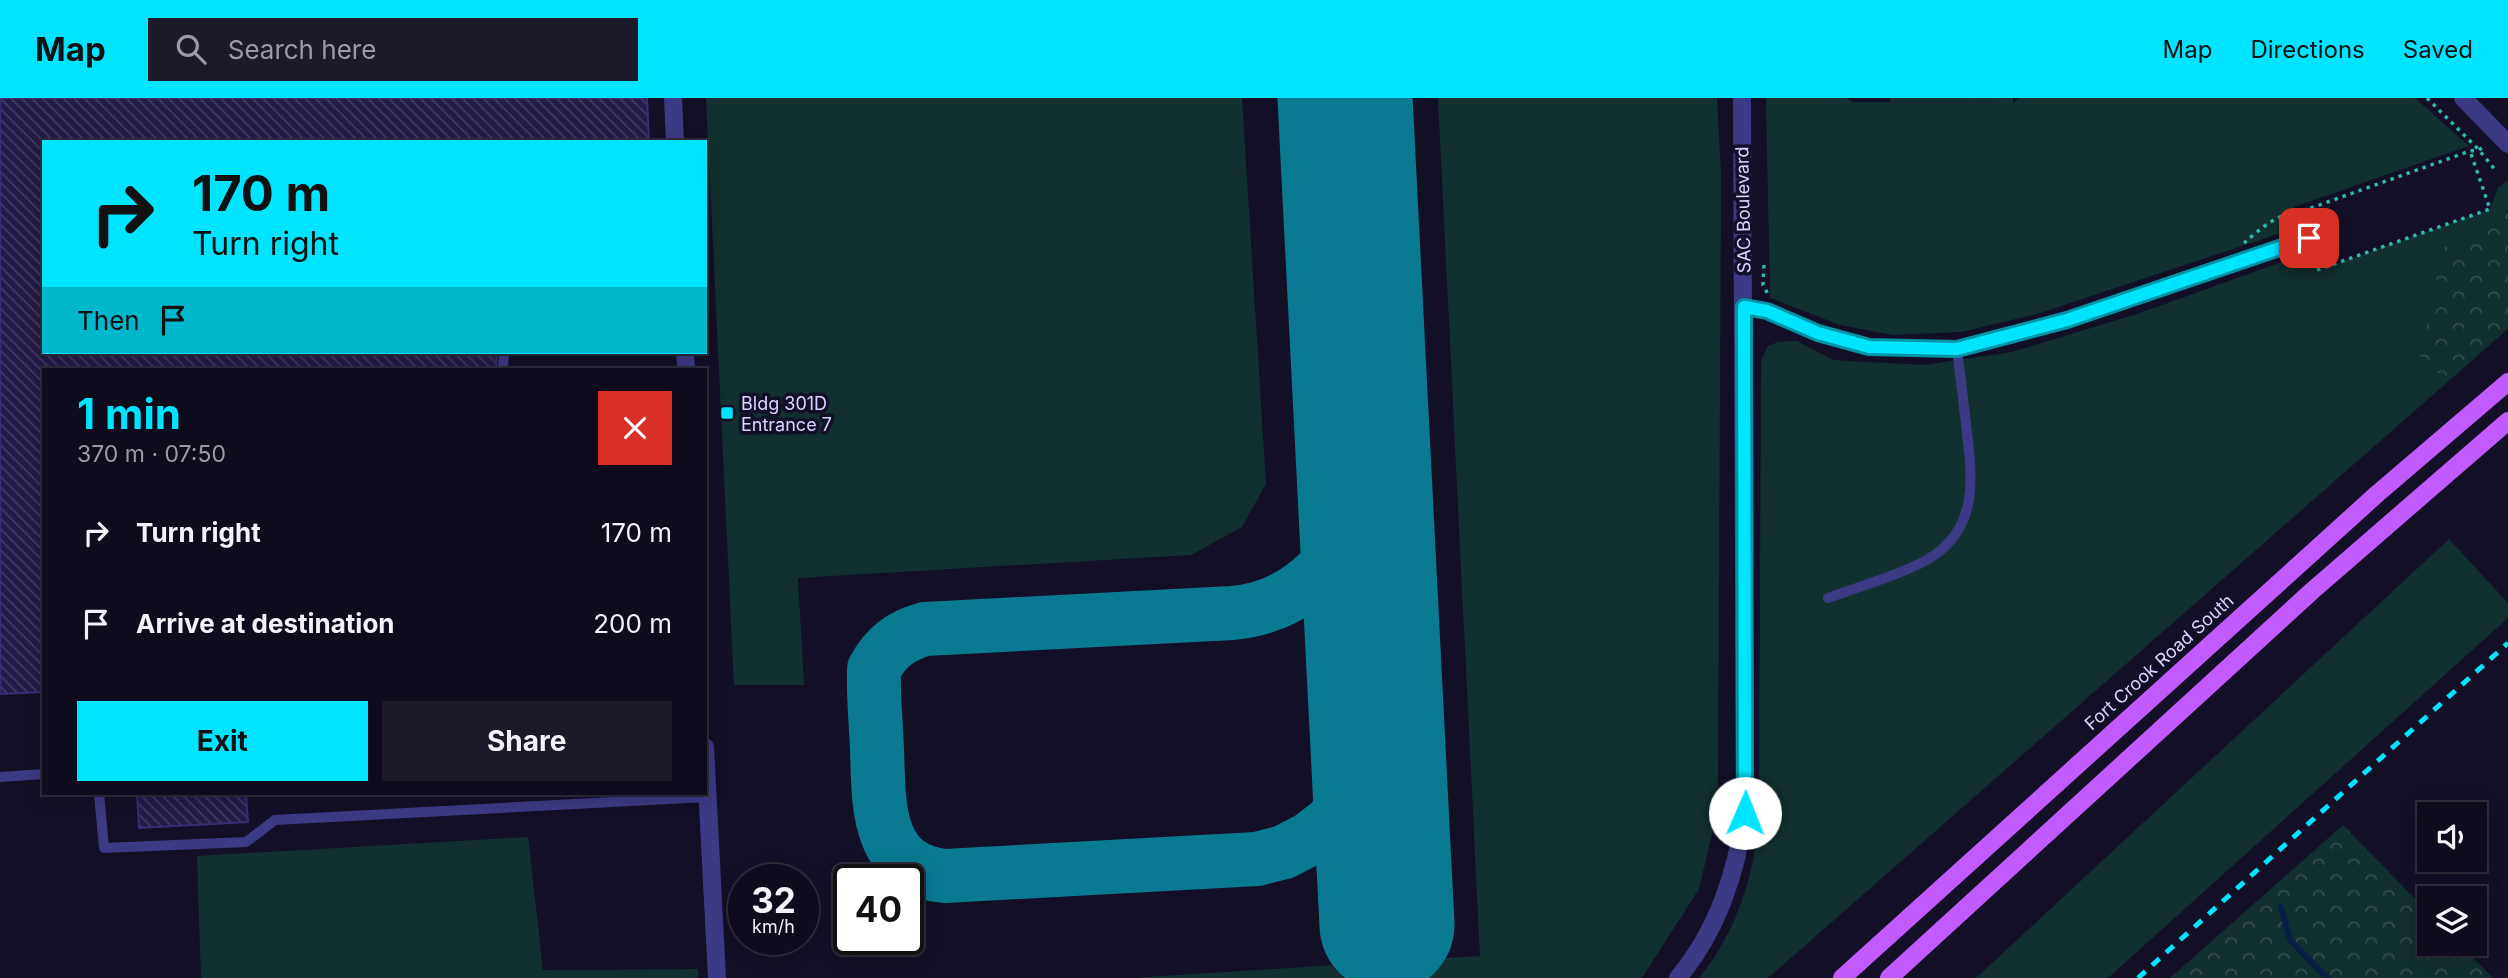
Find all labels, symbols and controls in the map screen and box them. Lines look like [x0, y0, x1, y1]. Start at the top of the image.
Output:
search box [148, 18, 638, 81]
text: Map [35, 29, 106, 69]
icon: search [172, 30, 210, 68]
text: Search here [228, 34, 376, 65]
text: Map [2163, 35, 2212, 64]
text: Directions [2250, 35, 2365, 64]
text: Saved [2403, 35, 2473, 64]
street label: SAC Boulevard [1731, 146, 1755, 274]
text: 170 m [192, 164, 330, 223]
icon: right [77, 168, 168, 259]
pin [2279, 208, 2339, 268]
icon: arrive [2290, 219, 2328, 257]
text: Turn right [192, 224, 339, 263]
icon: arrive [154, 301, 192, 339]
text: Then [77, 305, 140, 336]
text: 1 min [77, 388, 181, 439]
button: close [598, 391, 672, 465]
place label: Bldg 301D Entrance 7 [741, 393, 832, 435]
marker: Bldg 301D Entrance 7 [719, 405, 735, 421]
text: 370 m · 07:50 [77, 440, 226, 468]
icon: right [77, 514, 115, 552]
text: Turn right [136, 517, 261, 548]
text: 170 m [601, 517, 672, 548]
street label: Fort Crook Road South [2080, 590, 2238, 734]
icon: arrive [77, 605, 115, 643]
text: Arrive at destination [136, 608, 395, 639]
text: 200 m [593, 608, 672, 639]
button: Exit [77, 701, 368, 781]
button: Share [382, 701, 672, 781]
position arrow [1708, 776, 1782, 850]
map controls [2417, 802, 2487, 956]
button: sound [2417, 802, 2487, 872]
speed limit sign: 40 [833, 864, 924, 955]
text: 32 [751, 879, 796, 921]
button: layers [2417, 886, 2487, 956]
text: km/h [752, 916, 795, 937]

